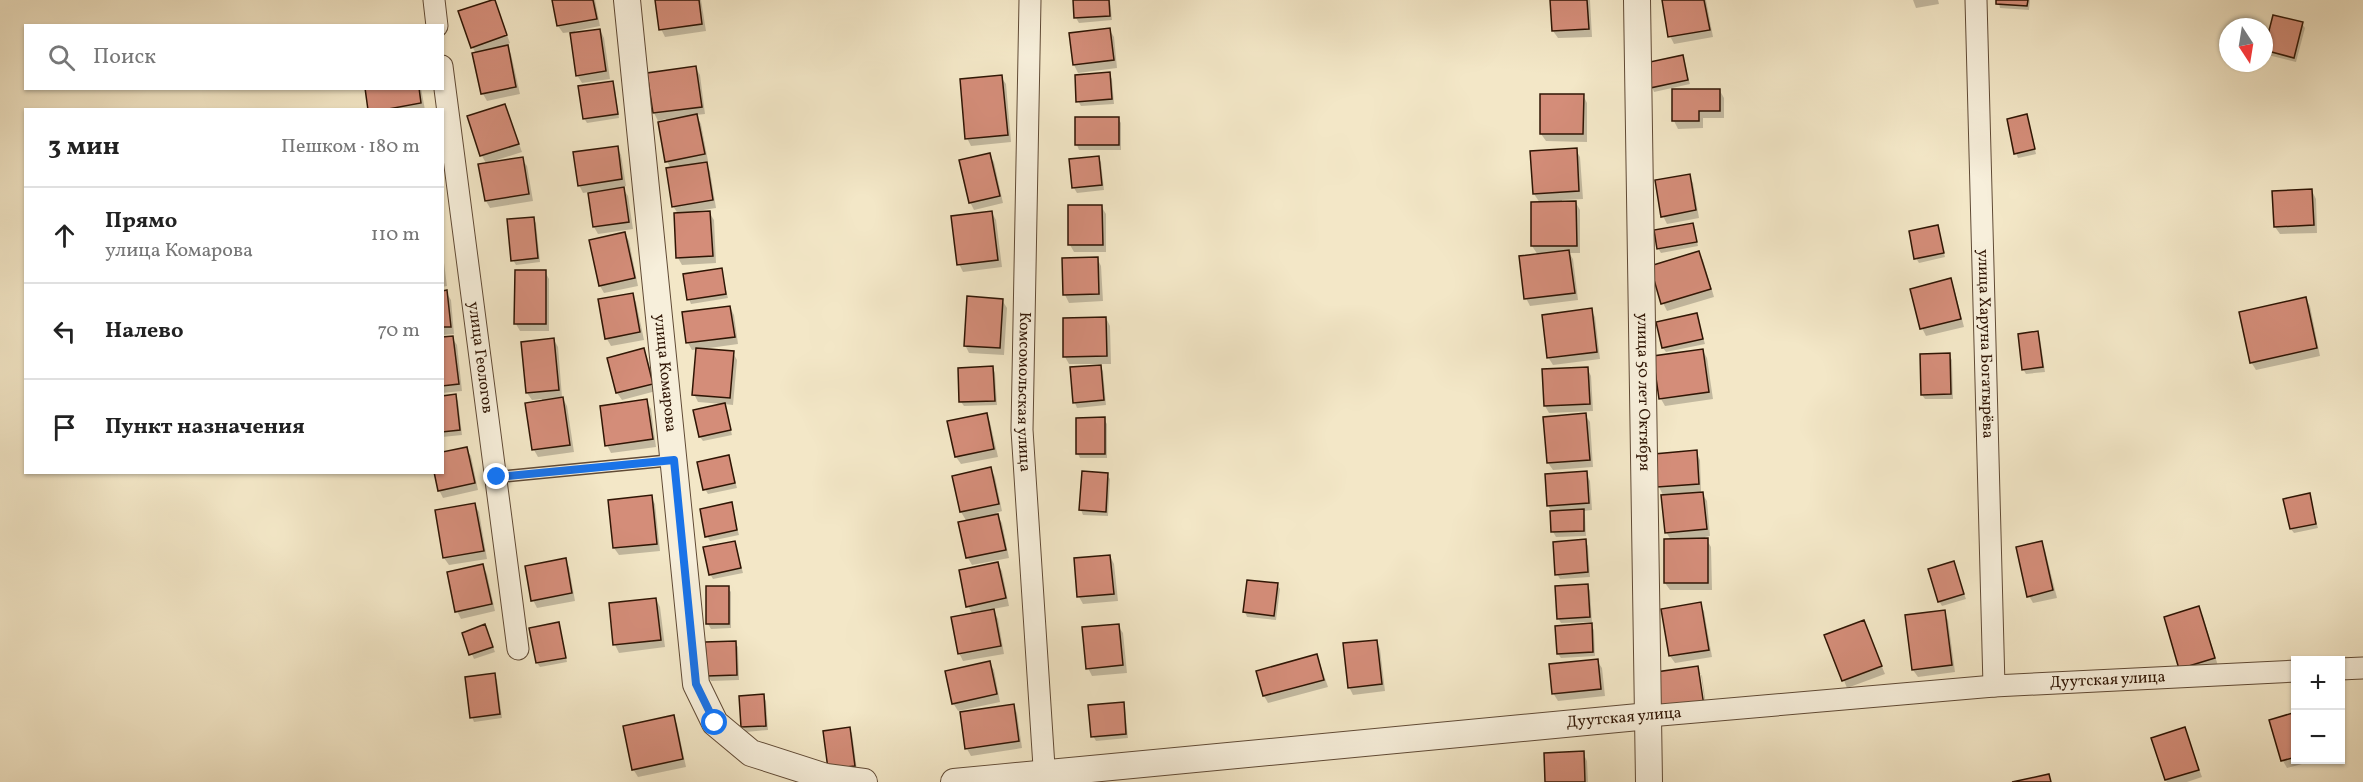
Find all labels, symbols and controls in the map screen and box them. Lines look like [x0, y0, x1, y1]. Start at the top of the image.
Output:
north arrow [2219, 18, 2273, 72]
search box [24, 24, 444, 90]
icon: search [45, 41, 78, 74]
text: Поиск [93, 42, 156, 73]
text: 3 мин [48, 129, 120, 165]
text: Пешком · 180 m [281, 133, 420, 161]
text: Прямо [105, 206, 177, 237]
icon: ahead [48, 219, 81, 252]
text: 110 m [371, 221, 420, 249]
text: улица Комарова [105, 237, 253, 265]
street label: улица Харуна Богатырёва [1972, 249, 1999, 439]
street label: улица Геологов [462, 300, 498, 415]
street label: Комсомольская улица [1011, 312, 1036, 473]
street label: улица Комарова [648, 313, 682, 433]
street label: улица 50 лет Октября [1631, 313, 1655, 471]
icon: left [48, 315, 81, 348]
text: Налево [105, 316, 184, 347]
text: 70 m [377, 317, 420, 345]
icon: arrive [48, 411, 81, 444]
text: Пункт назначения [105, 412, 305, 443]
route end [483, 463, 509, 489]
map controls [2291, 656, 2345, 764]
button: + [2291, 656, 2345, 710]
street label: Дуутская улица [2049, 666, 2166, 694]
street label: Дуутская улица [1565, 702, 1683, 734]
route start [701, 709, 727, 735]
button: − [2291, 710, 2345, 764]

